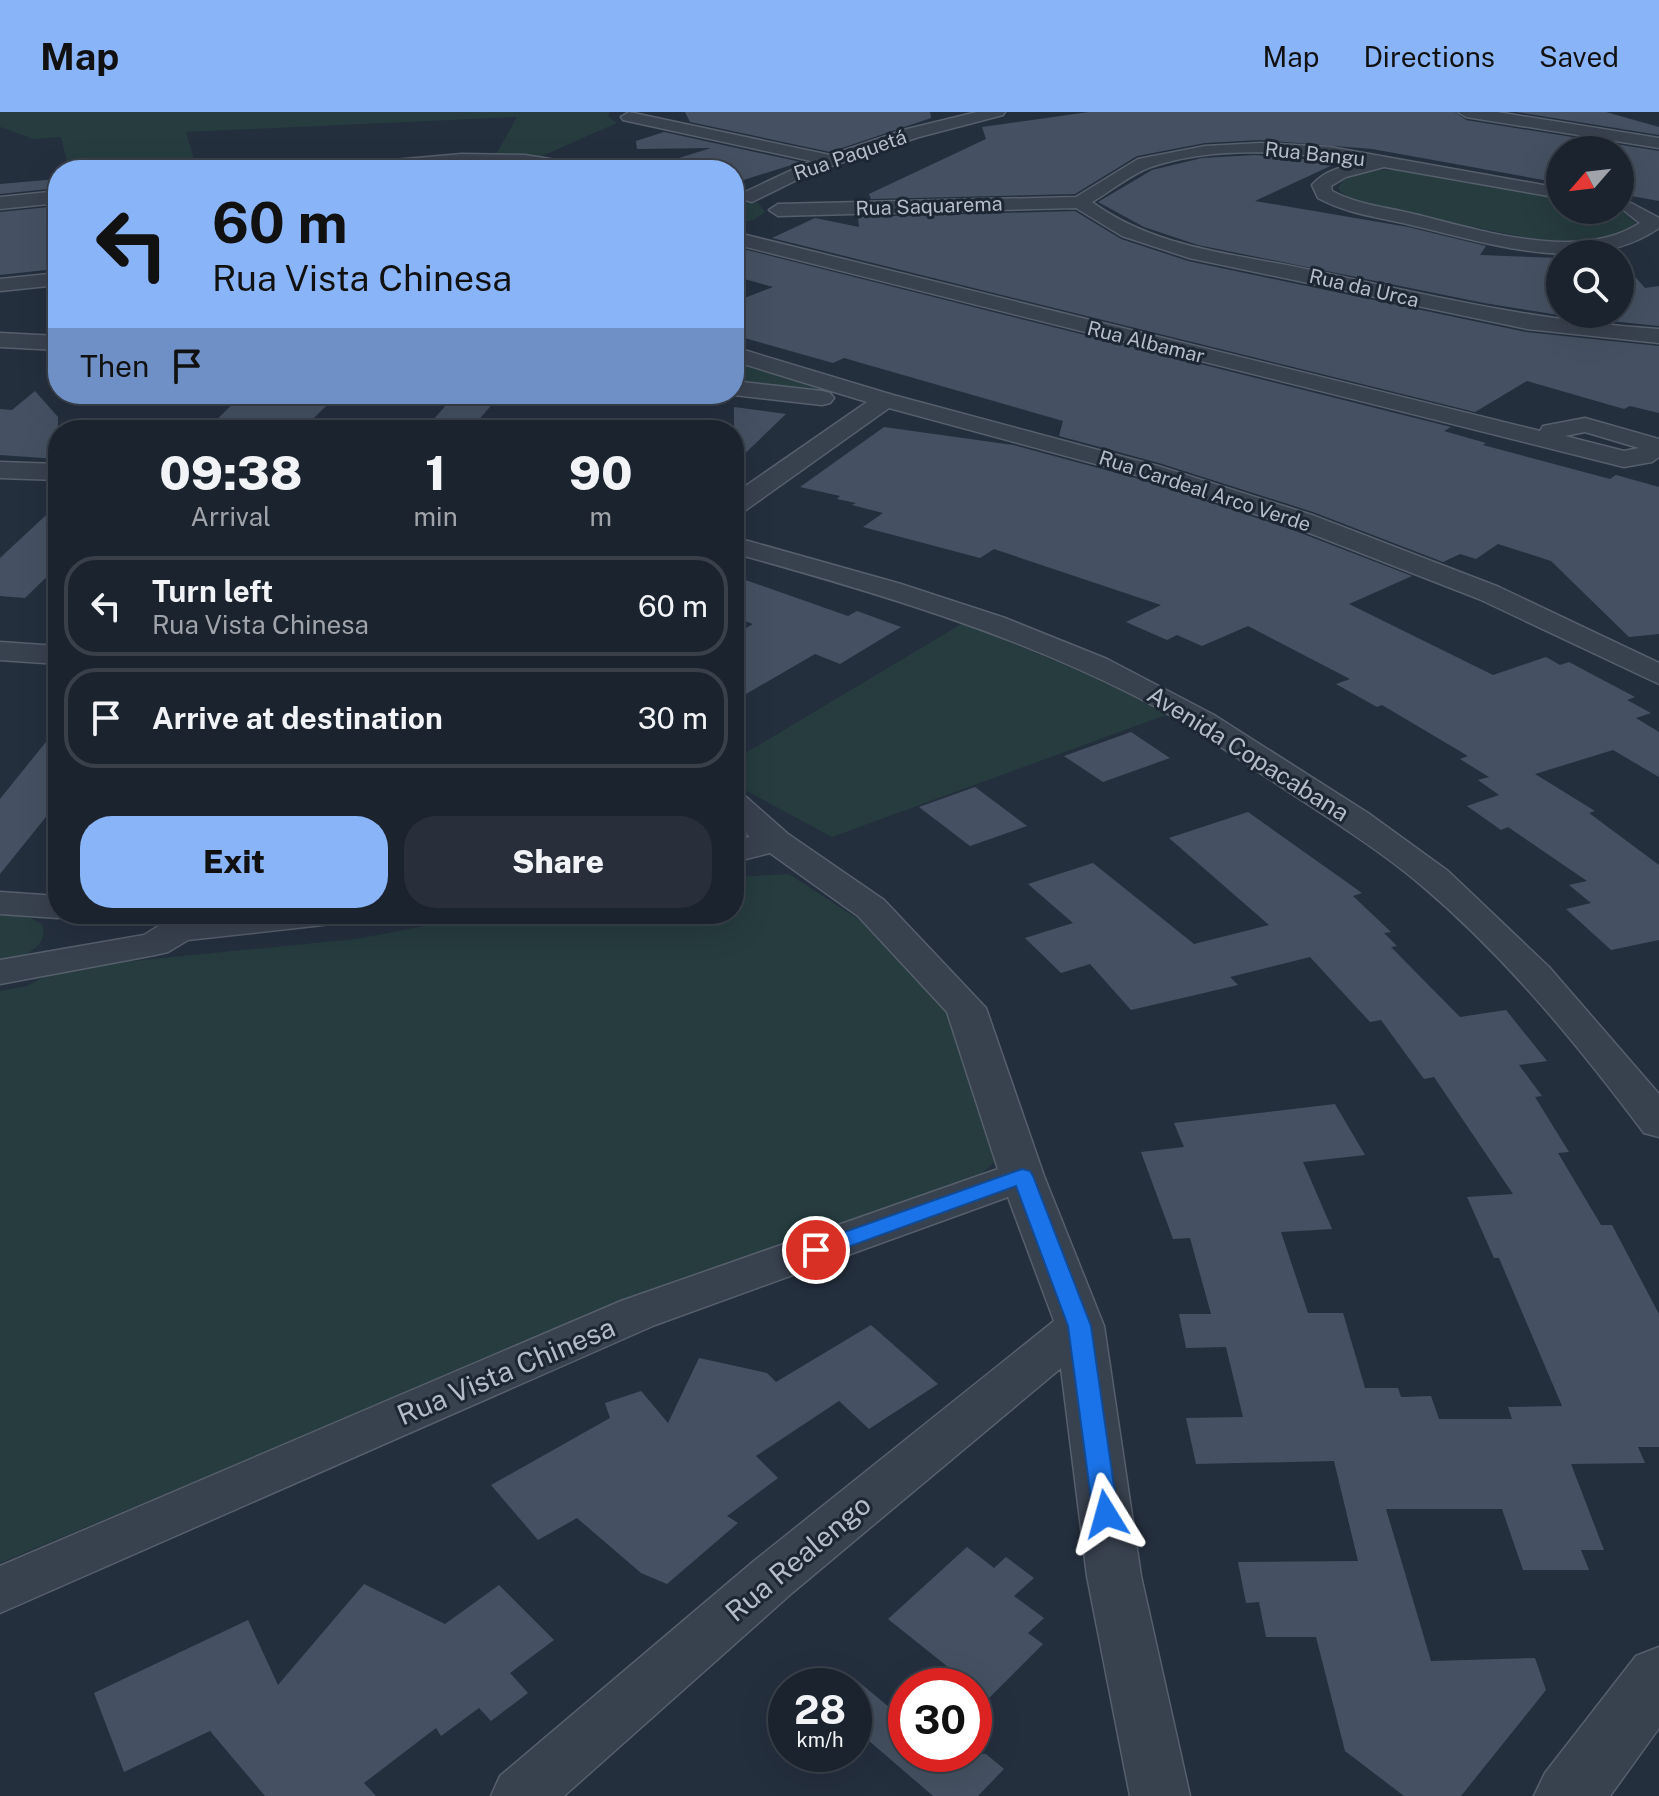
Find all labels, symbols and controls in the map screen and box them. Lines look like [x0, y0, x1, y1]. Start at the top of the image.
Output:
text: Map [40, 34, 119, 79]
text: Map [1263, 40, 1319, 73]
text: Directions [1363, 40, 1495, 73]
text: Saved [1539, 40, 1619, 73]
street label: Rua Paquetá [790, 124, 910, 186]
north arrow [1546, 136, 1634, 224]
map controls [1546, 136, 1634, 328]
street label: Rua Bangu [1264, 137, 1366, 171]
text: 60 m [212, 190, 348, 256]
street label: Rua Saquarema [855, 191, 1003, 221]
icon: left [80, 192, 184, 296]
button: search [1546, 240, 1634, 328]
text: Rua Vista Chinesa [212, 257, 512, 299]
street label: Rua da Urca [1307, 264, 1421, 312]
street label: Rua Albamar [1085, 316, 1207, 368]
icon: arrive [165, 344, 209, 388]
text: Then [80, 348, 149, 384]
text: 09:38 [159, 444, 302, 501]
text: 1 [425, 444, 446, 501]
text: 90 [569, 444, 633, 501]
street label: Rua Cardeal Arco Verde [1096, 445, 1314, 537]
text: Arrival [191, 501, 271, 532]
text: min [414, 501, 458, 532]
text: m [590, 501, 612, 532]
text: Turn left [152, 573, 273, 609]
icon: left [84, 584, 128, 628]
text: 60 m [638, 588, 708, 624]
text: Rua Vista Chinesa [152, 609, 369, 640]
street label: Avenida Copacabana [1143, 680, 1354, 827]
icon: arrive [84, 696, 128, 740]
text: Arrive at destination [152, 700, 443, 736]
text: 30 m [638, 700, 708, 736]
button: Exit [80, 816, 388, 908]
button: Share [404, 816, 712, 908]
pin [782, 1216, 850, 1284]
icon: arrive [794, 1228, 838, 1272]
street label: Rua Vista Chinesa [392, 1310, 620, 1431]
position arrow [1064, 1472, 1148, 1556]
street label: Rua Realengo [718, 1487, 877, 1628]
speed limit sign: 30 [888, 1668, 992, 1772]
text: 28 [794, 1686, 846, 1733]
text: km/h [796, 1728, 844, 1752]

